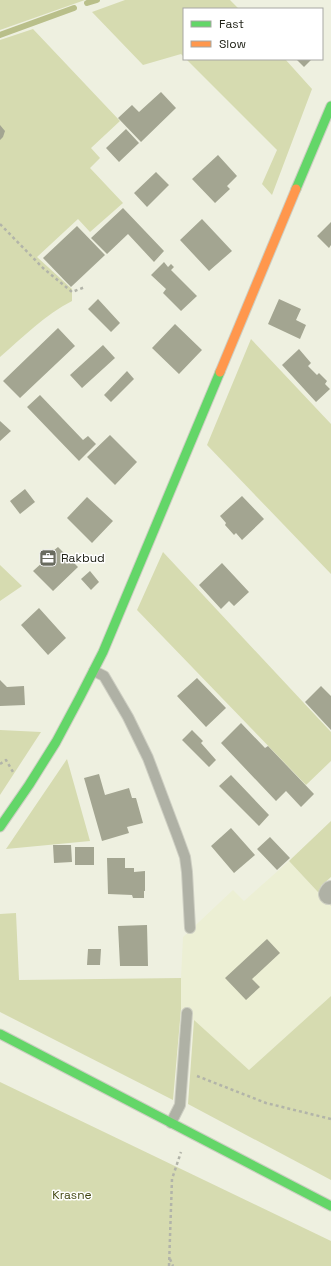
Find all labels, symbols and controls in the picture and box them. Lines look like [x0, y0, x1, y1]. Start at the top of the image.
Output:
legend [183, 8, 323, 60]
text: Fast [219, 16, 244, 32]
text: Slow [219, 36, 246, 52]
office icon: Rakbud [38, 548, 58, 568]
place label: Rakbud [61, 550, 105, 566]
park label: Krasne [52, 1187, 92, 1203]

